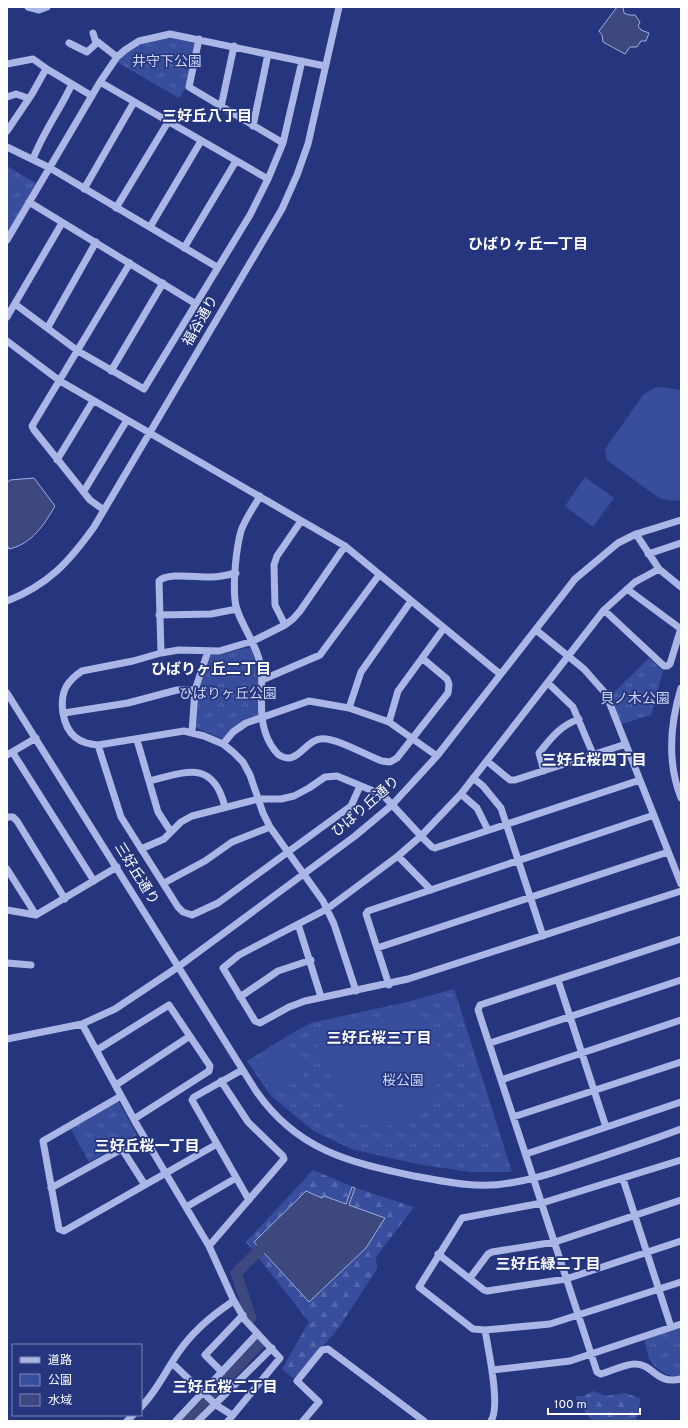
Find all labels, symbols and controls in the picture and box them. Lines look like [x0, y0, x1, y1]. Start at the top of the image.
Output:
park label: 井守下公園 [132, 53, 202, 71]
district label: 三好丘八丁目 [162, 108, 252, 127]
district label: ひばりヶ丘一丁目 [468, 236, 588, 255]
street label: 福谷通り [180, 293, 222, 349]
district label: ひばりヶ丘二丁目 [151, 661, 271, 680]
park label: ひばりヶ丘公園 [179, 686, 277, 703]
park label: 貝ノ木公園 [600, 691, 670, 708]
district label: 三好丘桜四丁目 [541, 752, 647, 771]
street label: ひばり丘通り [329, 773, 403, 841]
street label: 三好丘通り [110, 840, 162, 908]
district label: 三好丘桜三丁目 [326, 1030, 432, 1049]
park label: 桜公園 [382, 1073, 424, 1090]
district label: 三好丘桜一丁目 [94, 1138, 200, 1157]
district label: 三好丘緑二丁目 [495, 1256, 601, 1275]
legend [12, 1344, 142, 1416]
text: 道路 [48, 1353, 72, 1369]
text: 公園 [48, 1373, 72, 1389]
district label: 三好丘桜二丁目 [172, 1379, 278, 1398]
scale bar [548, 1390, 640, 1416]
text: 水域 [48, 1393, 72, 1409]
text: 100 m [554, 1397, 587, 1413]

